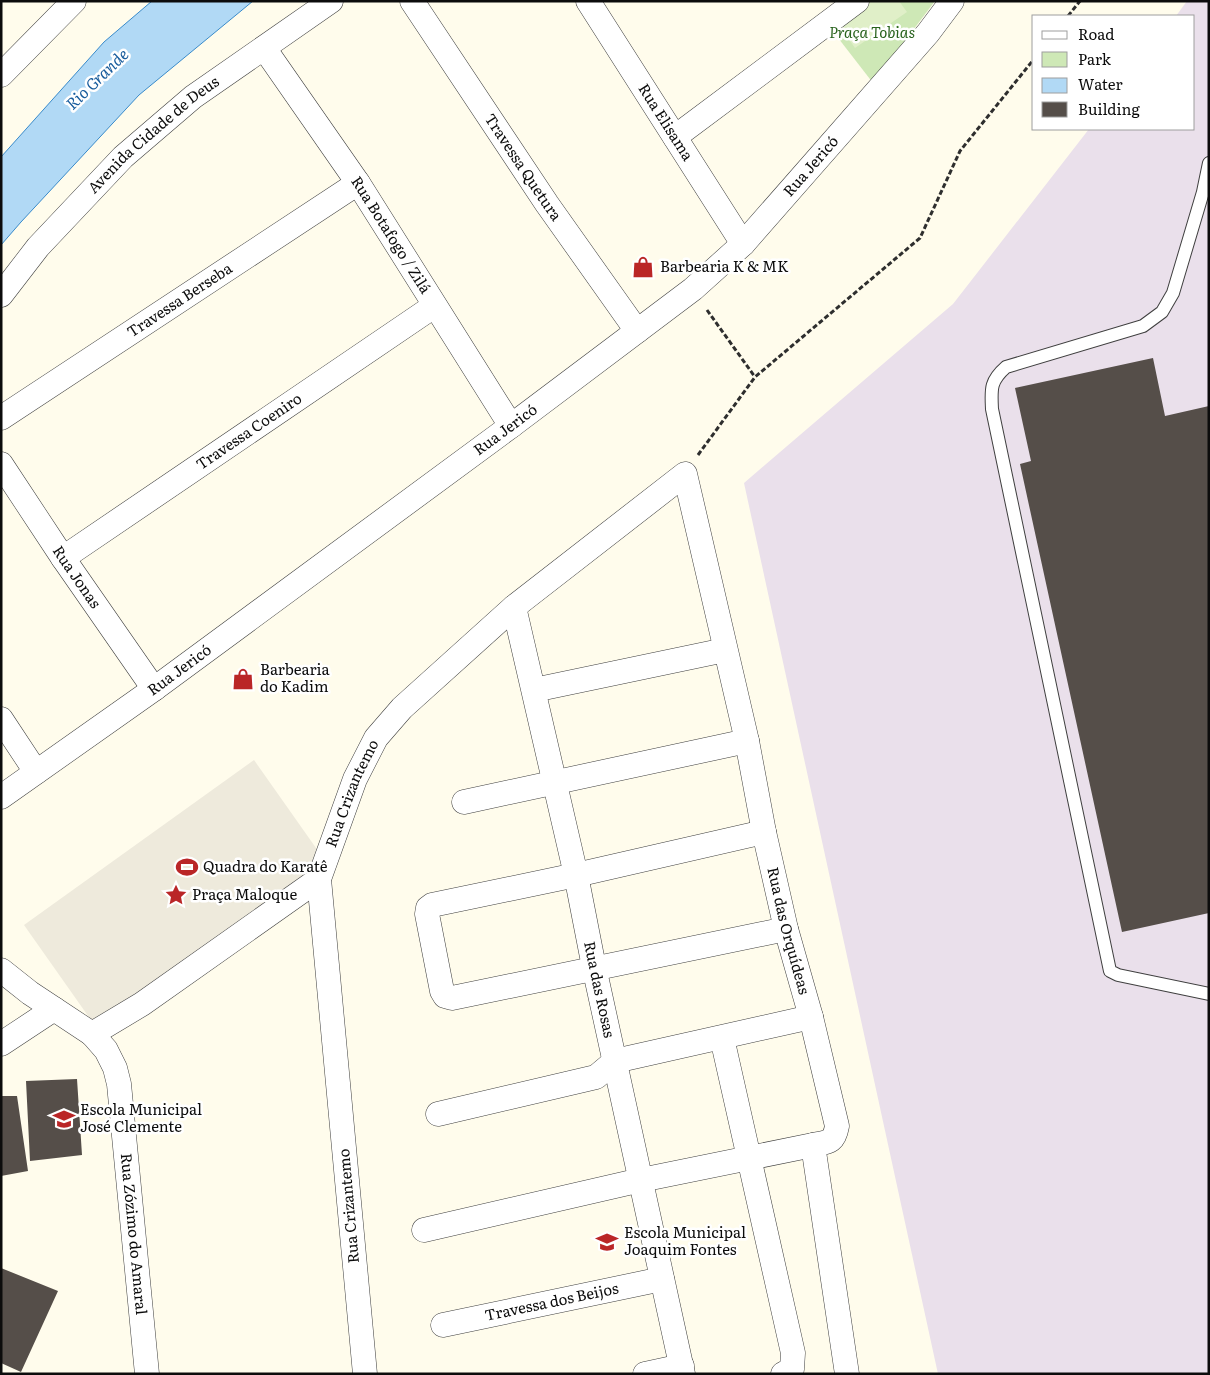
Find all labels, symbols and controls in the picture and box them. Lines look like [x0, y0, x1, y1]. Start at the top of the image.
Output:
legend [1032, 15, 1195, 130]
park label: Praça Tobias [829, 20, 915, 43]
text: Road [1078, 22, 1114, 45]
water label: Rio Grande [59, 42, 133, 114]
text: Park [1078, 47, 1112, 70]
street label: Avenida Cidade de Deus [81, 69, 223, 198]
text: Water [1078, 72, 1123, 95]
street label: Rua Elisama [633, 78, 700, 166]
text: Building [1078, 97, 1140, 120]
street label: Travessa Quetura [480, 108, 569, 226]
street label: Rua Jericó [777, 130, 843, 201]
street label: Rua Botafogo / Zilá [346, 171, 438, 298]
shop icon: Barbearia K & MK [630, 254, 656, 280]
place label: Barbearia K & MK [660, 254, 789, 277]
street label: Travessa Berseba [122, 255, 237, 342]
street label: Travessa Coeniro [191, 386, 306, 475]
street label: Rua Jericó [468, 397, 542, 460]
street label: Rua Jonas [48, 540, 108, 613]
street label: Rua Jericó [142, 637, 216, 700]
place label: Barbearia do Kadim [260, 657, 331, 697]
shop icon: Barbearia do Kadim [230, 666, 256, 692]
street label: Rua Crizantemo [318, 735, 384, 850]
sports icon: Quadra do Karatê [174, 854, 200, 880]
place label: Quadra do Karatê [203, 854, 328, 877]
street label: Rua das Orquídeas [762, 864, 817, 997]
place icon: Praça Maloque [163, 882, 189, 908]
place label: Praça Maloque [192, 882, 298, 905]
street label: Rua das Rosas [579, 939, 622, 1040]
place label: Escola Municipal José Clemente [80, 1097, 202, 1137]
school or university icon: Escola Municipal José Clemente [51, 1106, 77, 1132]
street label: Rua Crizantemo [331, 1148, 364, 1264]
street label: Rua Zózimo do Amaral [116, 1152, 154, 1316]
place label: Escola Municipal Joaquim Fontes [624, 1220, 746, 1260]
school or university icon: Escola Municipal Joaquim Fontes [594, 1229, 620, 1255]
street label: Travessa dos Beijos [482, 1275, 621, 1326]

